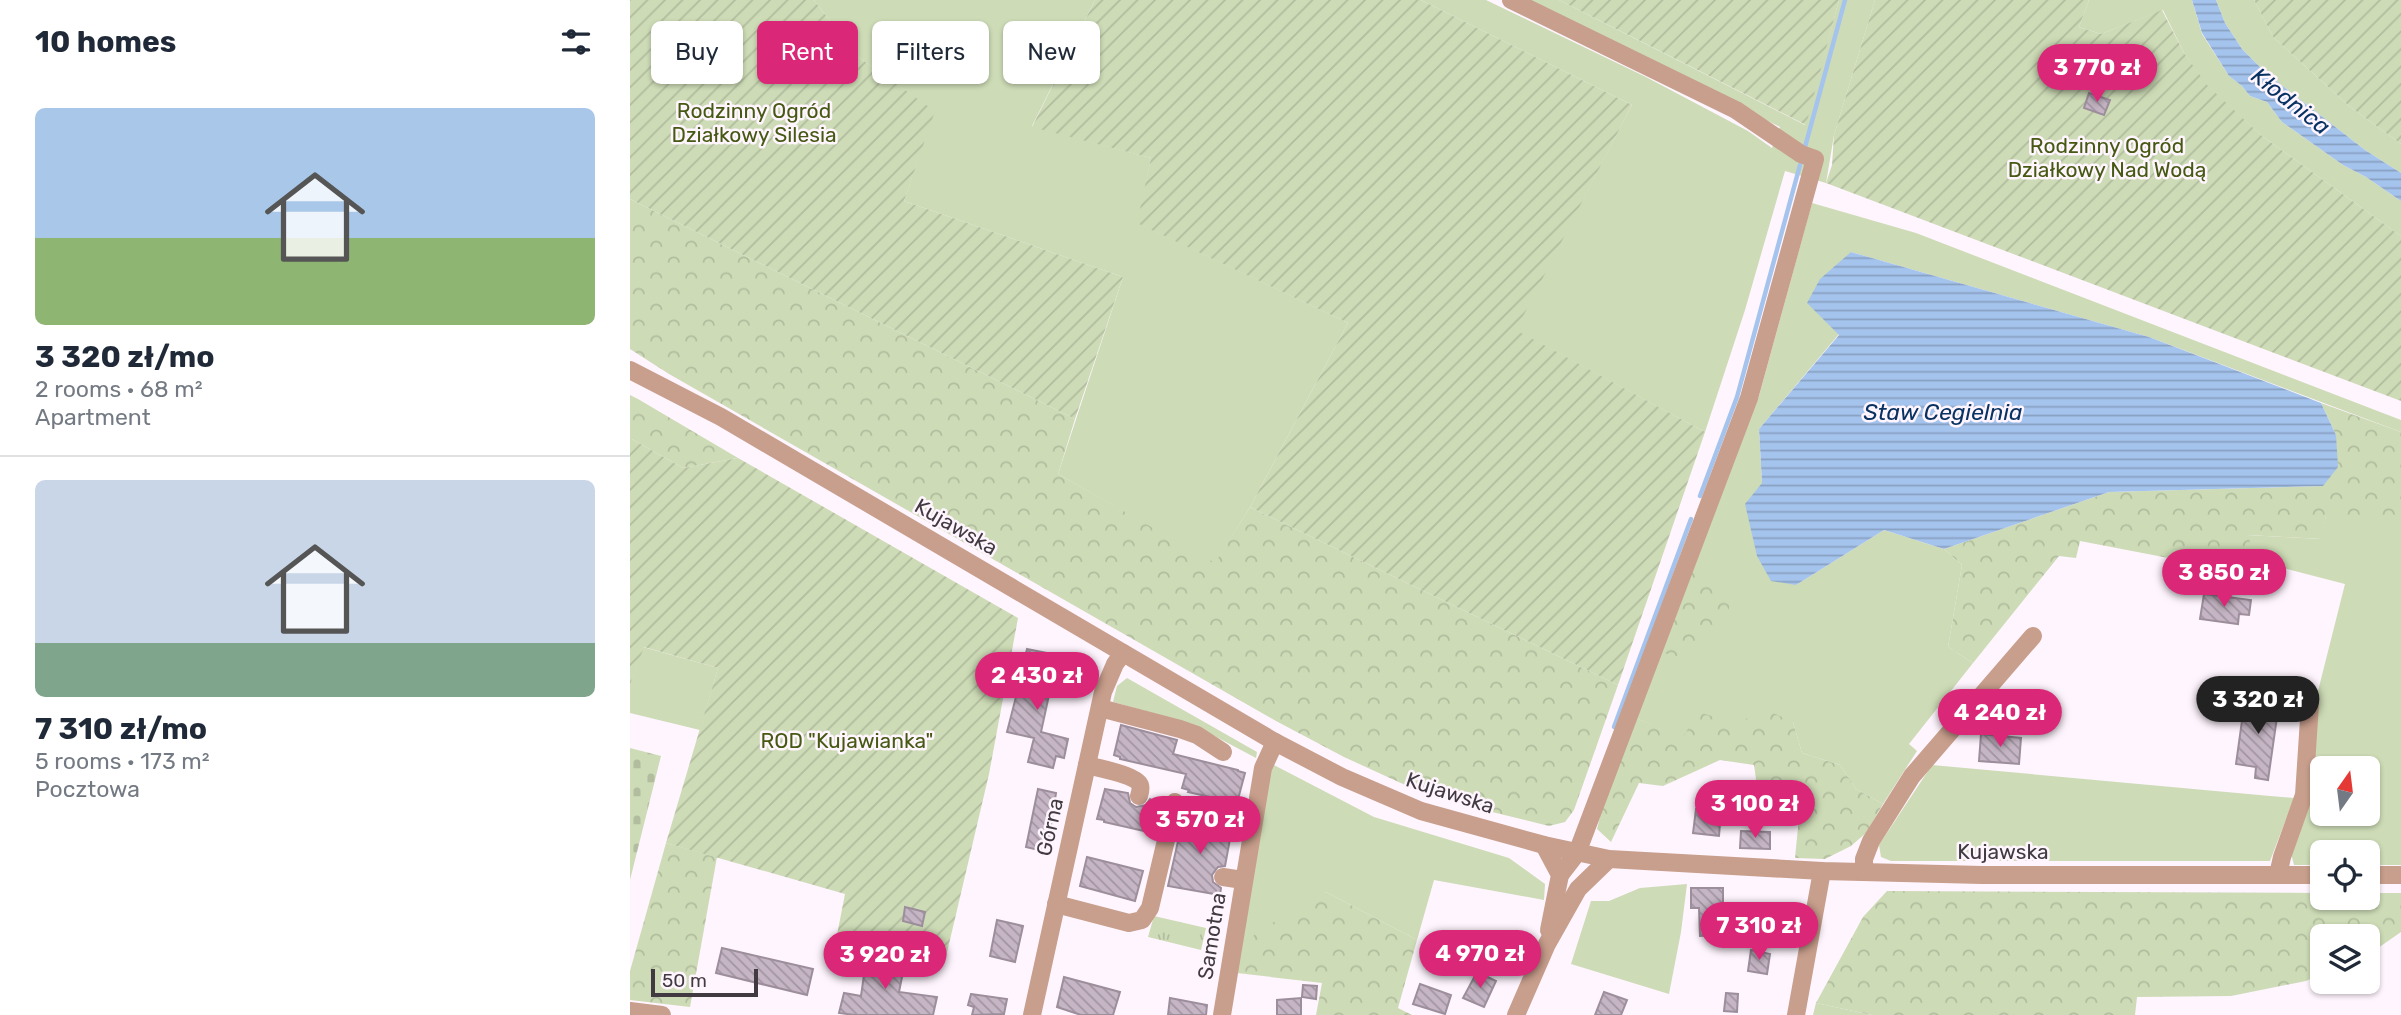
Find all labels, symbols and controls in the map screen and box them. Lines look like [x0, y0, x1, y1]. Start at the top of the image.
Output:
chip: Buy [651, 21, 743, 84]
chip: Rent [757, 21, 858, 84]
chip: Filters [872, 21, 989, 84]
chip: New [1003, 21, 1100, 84]
icon: filters [557, 23, 595, 61]
text: 10 homes [35, 24, 176, 60]
pin: 3 770 zł [2025, 44, 2169, 104]
text: 3 770 zł [2053, 53, 2141, 81]
water label: Kłodnica [2246, 62, 2336, 140]
park label: Rodzinny Ogród Działkowy Silesia [671, 98, 837, 147]
park label: Rodzinny Ogród Działkowy Nad Wodą [2008, 133, 2206, 182]
icon: home [252, 154, 378, 280]
text: 3 320 zł/mo [35, 339, 215, 375]
text: 2 rooms · 68 m² [35, 375, 203, 403]
water label: Staw Cegielnia [1863, 398, 2023, 426]
text: Apartment [35, 403, 151, 431]
street label: Kujawska [910, 493, 1002, 560]
icon: home [252, 526, 378, 652]
pin: 3 850 zł [2152, 550, 2296, 609]
text: 3 850 zł [2178, 558, 2270, 586]
pin: 2 430 zł [965, 652, 1109, 712]
text: 2 430 zł [991, 661, 1083, 689]
pin: 3 320 zł [2186, 676, 2330, 736]
text: 3 320 zł [2212, 685, 2304, 713]
pin: 4 240 zł [1928, 690, 2072, 749]
text: 4 240 zł [1954, 698, 2046, 726]
text: 7 310 zł/mo [35, 711, 207, 747]
park label: ROD "Kujawianka" [761, 728, 933, 753]
text: 5 rooms · 173 m² [35, 747, 210, 775]
north arrow [2310, 756, 2380, 826]
map controls [2310, 756, 2380, 994]
street label: Kujawska [1403, 767, 1497, 819]
text: Pocztowa [35, 775, 140, 803]
pin: 3 100 zł [1683, 780, 1827, 840]
text: 3 100 zł [1711, 789, 1799, 817]
street label: Górna [1031, 795, 1068, 858]
pin: 3 570 zł [1128, 796, 1272, 856]
text: 3 570 zł [1155, 805, 1245, 833]
street label: Kujawska [1957, 839, 2049, 864]
button: locate [2310, 840, 2380, 910]
street label: Samotna [1192, 891, 1231, 981]
pin: 7 310 zł [1687, 902, 1831, 962]
text: 7 310 zł [1716, 911, 1802, 939]
button: layers [2310, 924, 2380, 994]
pin: 4 970 zł [1408, 930, 1552, 990]
pin: 3 920 zł [813, 932, 957, 991]
text: 4 970 zł [1435, 939, 1525, 967]
text: 3 920 zł [840, 940, 930, 968]
scale bar [651, 966, 758, 998]
text: 50 m [662, 969, 707, 992]

